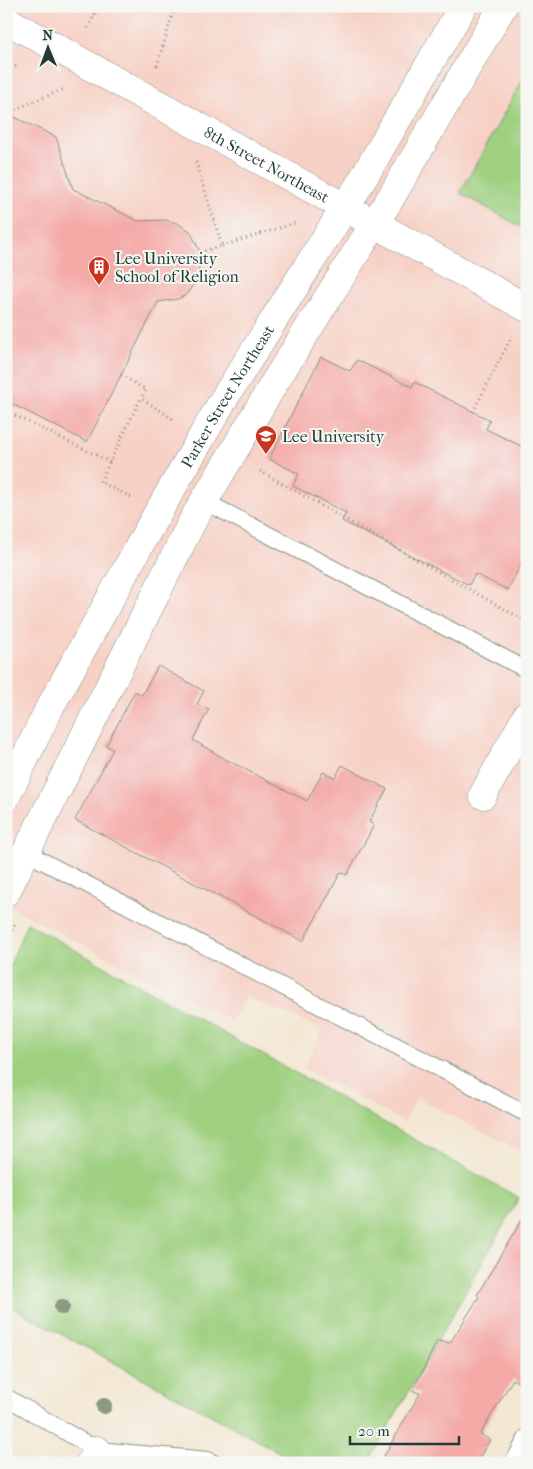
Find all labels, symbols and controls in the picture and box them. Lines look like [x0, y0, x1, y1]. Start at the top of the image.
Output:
north arrow [22, 22, 72, 72]
text: N [42, 27, 54, 44]
street label: 8th Street Northeast [201, 122, 333, 207]
place label: Lee University School of Religion [115, 249, 239, 286]
building icon: Lee University School of Religion [87, 255, 111, 286]
street label: Parker Street Northeast [177, 321, 278, 471]
school or university icon: Lee University [254, 424, 278, 455]
place label: Lee University [282, 427, 385, 446]
scale bar [350, 1414, 459, 1446]
text: 20 m [358, 1422, 390, 1440]

